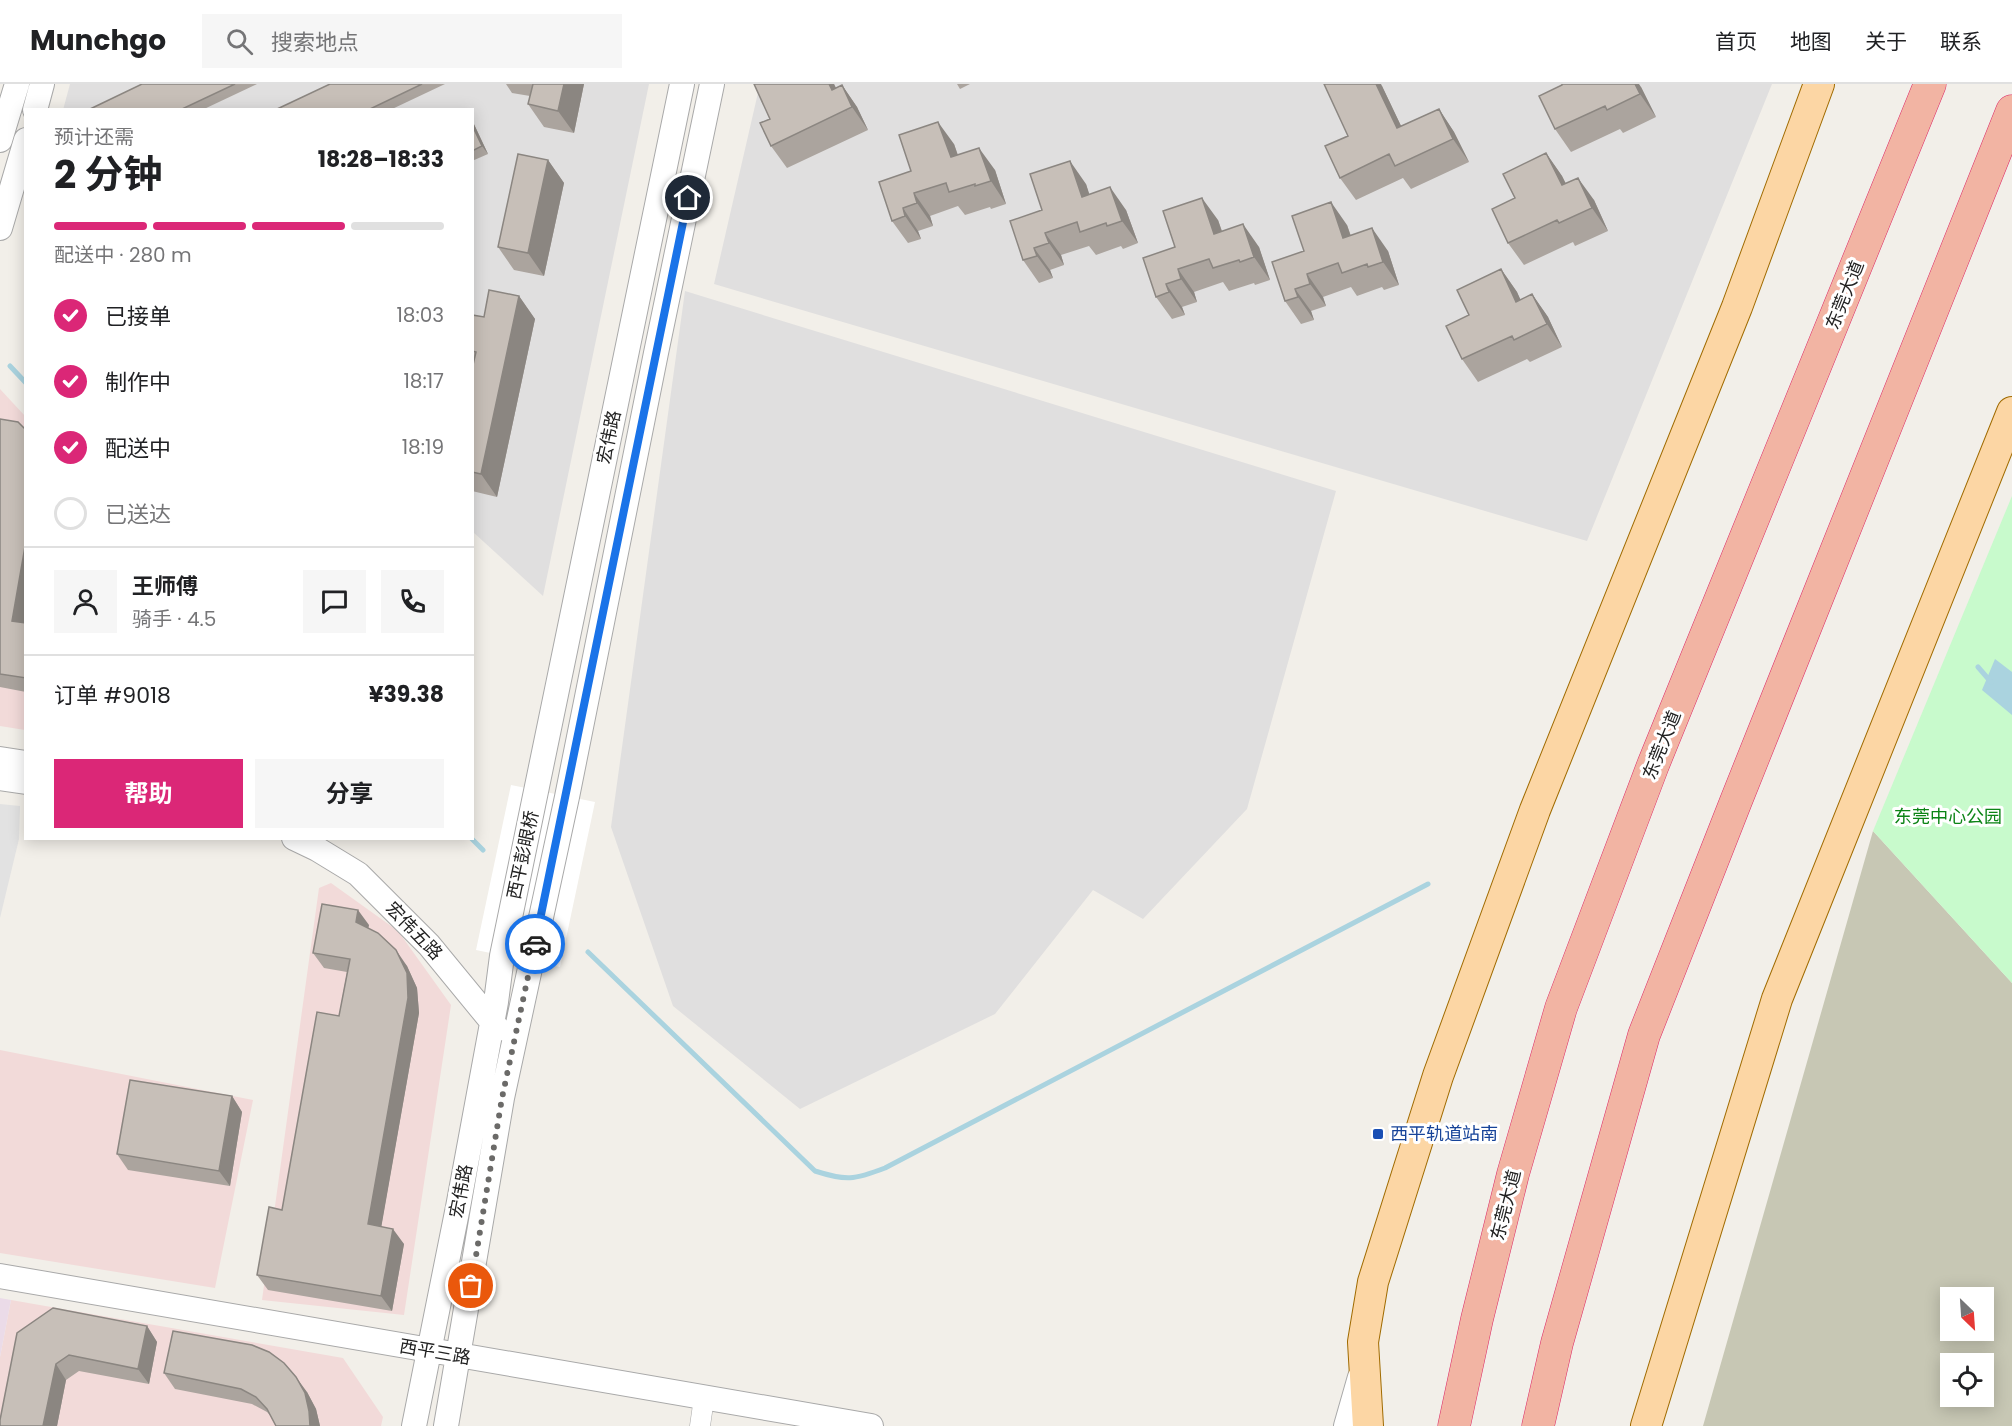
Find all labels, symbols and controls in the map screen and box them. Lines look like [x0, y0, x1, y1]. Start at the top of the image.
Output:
search box [202, 14, 622, 68]
text: Munchgo [30, 21, 166, 60]
icon: search [223, 25, 256, 58]
text: 搜索地点 [271, 27, 359, 58]
text: 首页 [1715, 27, 1757, 56]
text: 地图 [1790, 27, 1832, 56]
text: 关于 [1865, 27, 1907, 56]
text: 联系 [1940, 27, 1982, 56]
text: 预计还需 [54, 123, 134, 151]
text: 18:28–18:33 [318, 144, 444, 175]
text: 2 分钟 [54, 147, 163, 202]
pin [662, 172, 713, 223]
icon: home [671, 181, 704, 214]
text: 配送中 · 280 m [54, 241, 192, 269]
street label: 东莞大道 [1819, 257, 1870, 333]
icon: check [54, 299, 87, 332]
text: 已接单 [105, 301, 171, 332]
text: 18:03 [396, 301, 444, 329]
icon: check [54, 365, 87, 398]
text: 制作中 [105, 367, 171, 398]
text: 18:17 [403, 367, 444, 395]
street label: 宏伟路 [591, 408, 626, 466]
icon: check [54, 431, 87, 464]
text: 配送中 [105, 433, 171, 464]
text: 18:19 [402, 433, 444, 461]
text: 已送达 [105, 499, 171, 530]
button: person [54, 570, 117, 633]
button: chat [303, 570, 366, 633]
button: phone [381, 570, 444, 633]
text: 王师傅 [132, 571, 198, 602]
text: 骑手 · 4.5 [132, 605, 216, 633]
text: ¥39.38 [369, 679, 444, 710]
text: 订单 #9018 [54, 680, 171, 711]
street label: 东莞大道 [1636, 707, 1687, 783]
button: 帮助 [54, 759, 243, 828]
button: 分享 [255, 759, 444, 828]
park label: 东莞中心公园 [1894, 804, 2002, 829]
street label: 西平彭眼桥 [501, 808, 544, 902]
street label: 宏伟五路 [380, 896, 448, 965]
courier [505, 914, 565, 974]
icon: car [519, 928, 552, 961]
place label: 西平轨道站南 [1390, 1121, 1498, 1146]
marker: 西平轨道站南 [1371, 1127, 1385, 1141]
street label: 宏伟路 [443, 1162, 478, 1220]
street label: 东莞大道 [1485, 1167, 1526, 1243]
pin [445, 1260, 496, 1311]
icon: bag [454, 1269, 487, 1302]
north arrow [1940, 1287, 1994, 1341]
map controls [1940, 1287, 1994, 1407]
street label: 西平三路 [397, 1333, 473, 1370]
button: locate [1940, 1353, 1994, 1407]

